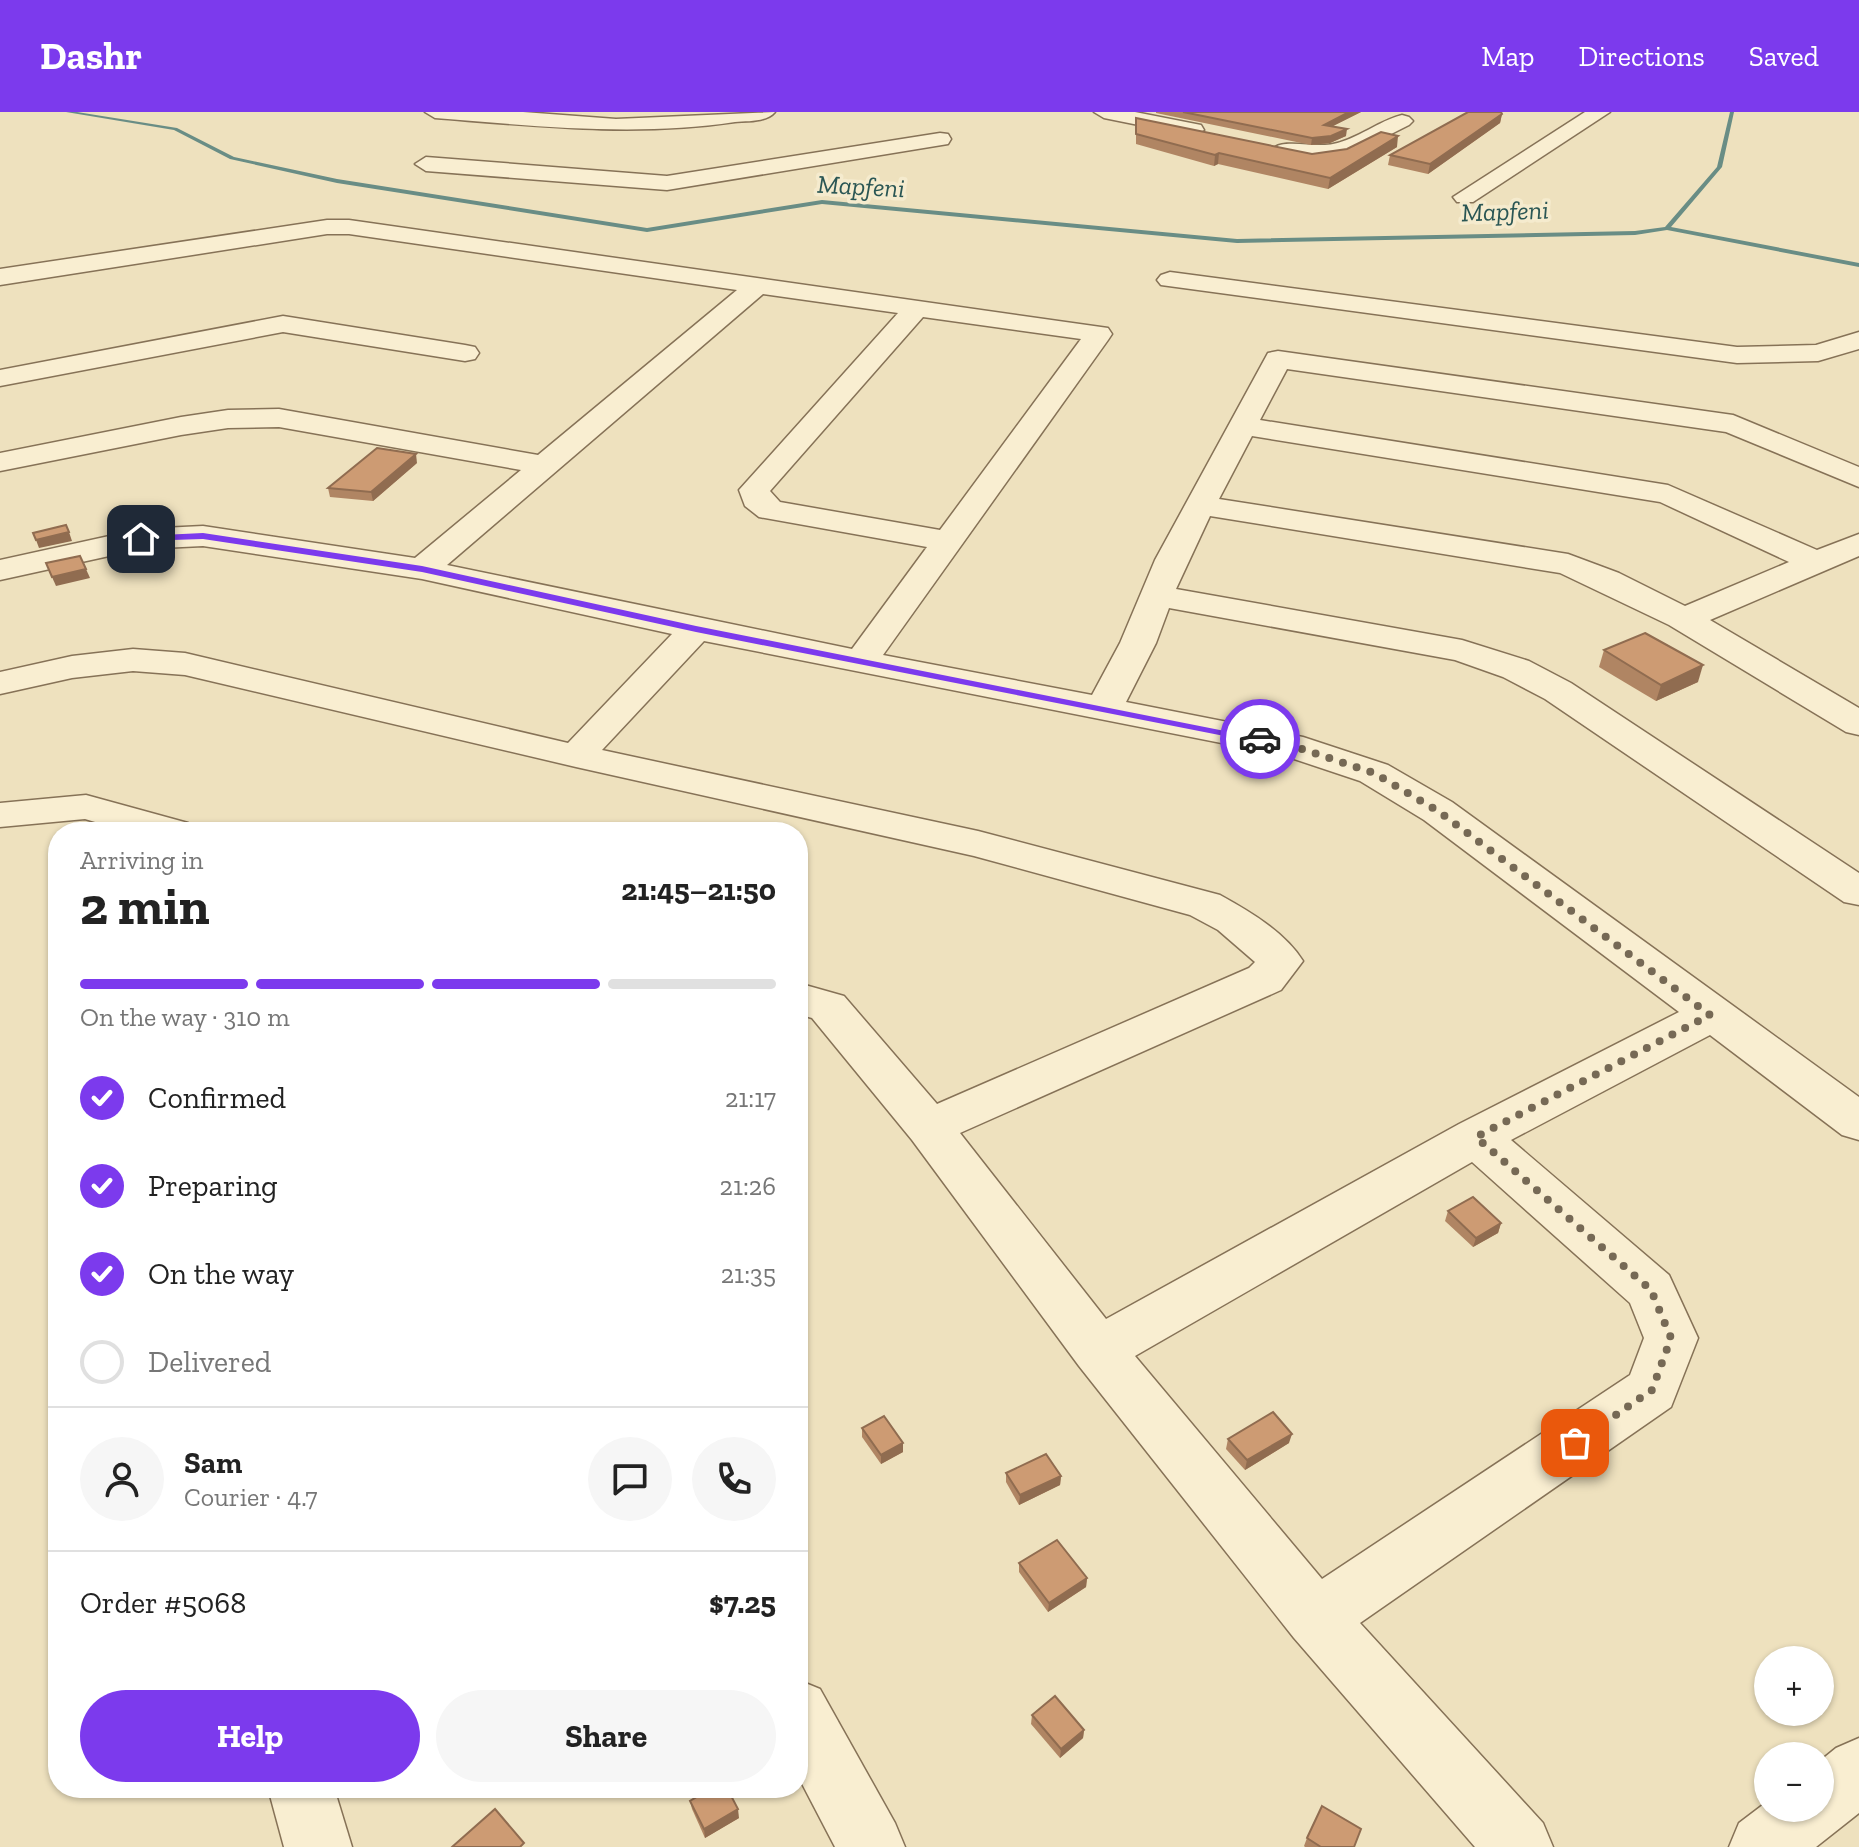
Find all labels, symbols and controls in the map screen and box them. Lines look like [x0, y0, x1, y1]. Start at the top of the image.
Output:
text: Dashr [40, 33, 142, 79]
text: Map [1481, 40, 1534, 73]
text: Directions [1578, 40, 1705, 73]
text: Saved [1749, 40, 1819, 73]
water label: Mapfeni [816, 168, 906, 204]
water label: Mapfeni [1461, 193, 1549, 229]
pin [107, 505, 175, 573]
icon: home [119, 517, 163, 561]
courier [1220, 699, 1300, 779]
icon: car [1238, 717, 1282, 761]
text: Arriving in [80, 844, 203, 876]
text: 21:45–21:50 [621, 872, 776, 908]
text: 2 min [80, 875, 210, 937]
text: On the way · 310 m [80, 1001, 290, 1033]
icon: check [80, 1076, 124, 1120]
text: Confirmed [148, 1080, 286, 1116]
text: 21:17 [725, 1082, 776, 1114]
icon: check [80, 1164, 124, 1208]
text: Preparing [148, 1168, 278, 1204]
text: 21:26 [720, 1170, 776, 1202]
icon: check [80, 1252, 124, 1296]
text: On the way [148, 1256, 294, 1292]
text: 21:35 [721, 1258, 776, 1290]
text: Delivered [148, 1344, 271, 1380]
pin [1541, 1409, 1609, 1477]
icon: bag [1553, 1421, 1597, 1465]
button: person [80, 1437, 164, 1521]
button: chat [588, 1437, 672, 1521]
button: phone [692, 1437, 776, 1521]
text: Sam [184, 1445, 242, 1481]
text: Courier · 4.7 [184, 1481, 318, 1513]
text: Order #5068 [80, 1585, 246, 1621]
text: $7.25 [709, 1585, 776, 1621]
map controls [1754, 1646, 1834, 1822]
button: + [1754, 1646, 1834, 1726]
button: Help [80, 1690, 420, 1782]
button: Share [436, 1690, 776, 1782]
button: − [1754, 1742, 1834, 1822]

